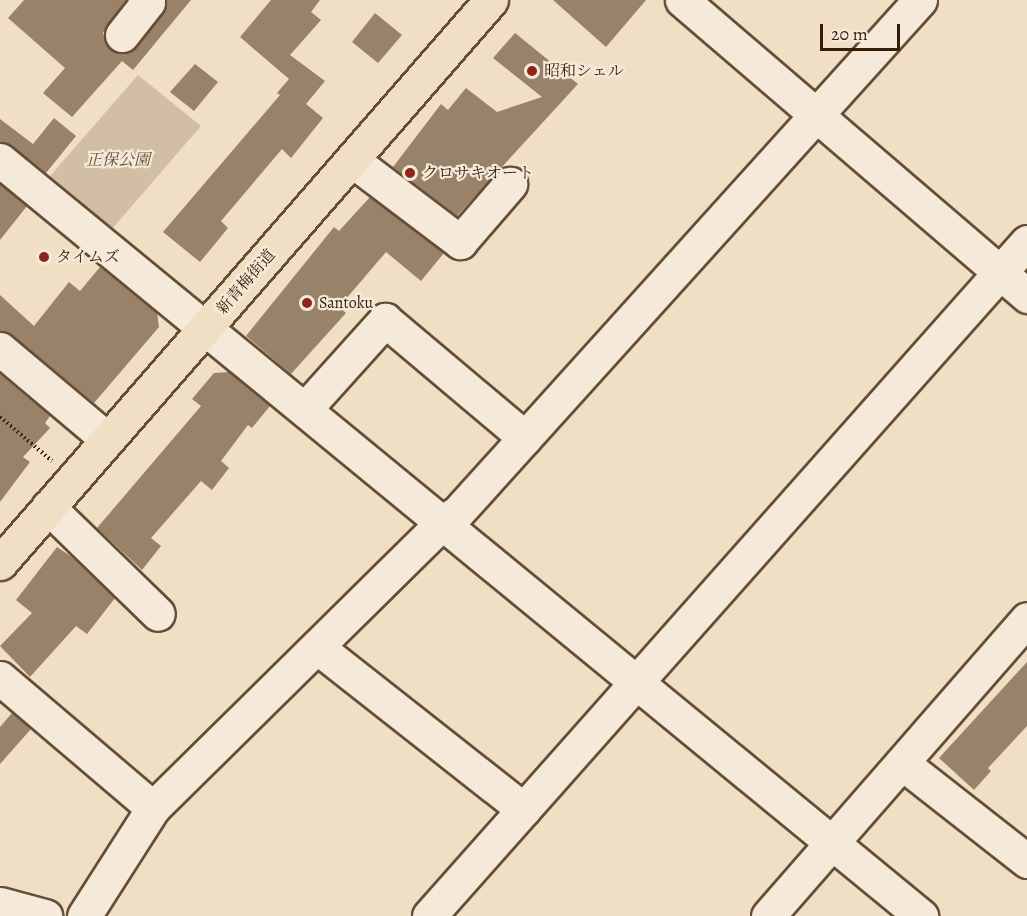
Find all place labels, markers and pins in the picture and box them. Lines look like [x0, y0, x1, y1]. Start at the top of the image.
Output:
place label: 昭和シェル [544, 61, 624, 81]
marker: 昭和シェル [525, 64, 539, 78]
place label: クロサキオート [422, 163, 534, 183]
marker: クロサキオート [403, 166, 417, 180]
place label: タイムズ [56, 247, 120, 267]
marker: タイムズ [37, 250, 51, 264]
place label: Santoku [319, 293, 373, 313]
marker: Santoku [300, 296, 314, 310]

